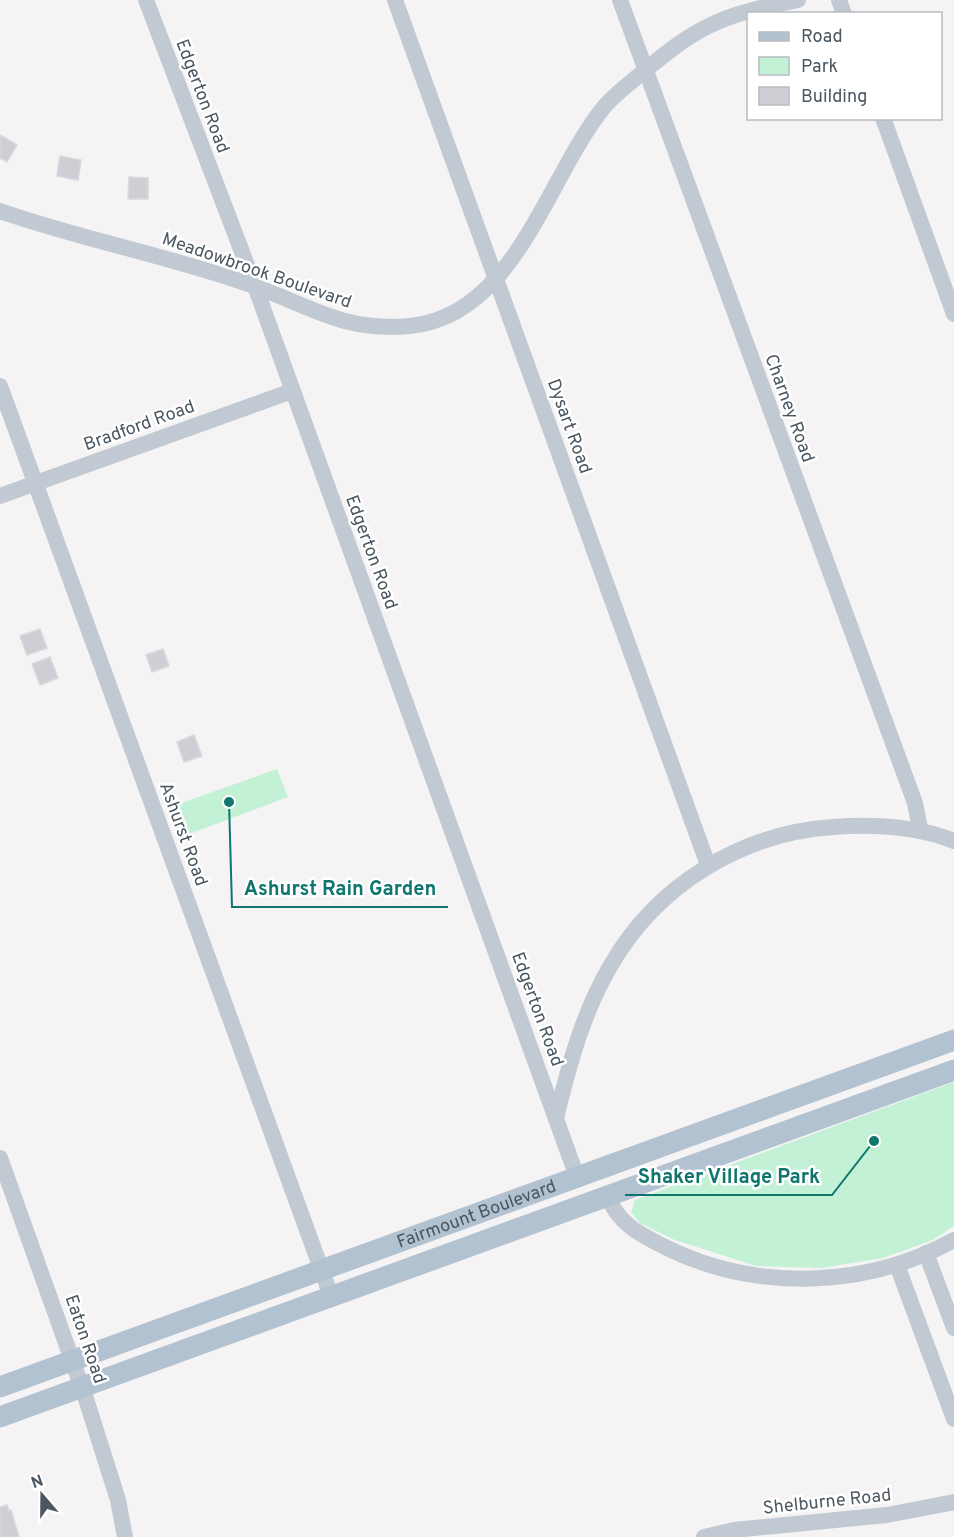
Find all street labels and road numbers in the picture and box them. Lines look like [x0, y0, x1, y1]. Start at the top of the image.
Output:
street label: Edgerton Road [169, 36, 234, 157]
street label: Meadowbrook Boulevard [159, 228, 354, 315]
street label: Charney Road [758, 351, 819, 466]
street label: Dysart Road [541, 376, 596, 477]
street label: Bradford Road [81, 396, 198, 457]
street label: Edgerton Road [339, 492, 402, 613]
street label: Ashurst Road [153, 779, 212, 890]
street label: Edgerton Road [505, 949, 568, 1070]
street label: Fairmount Boulevard [394, 1176, 560, 1255]
street label: Eaton Road [59, 1292, 111, 1387]
street label: Shelburne Road [762, 1484, 892, 1521]

